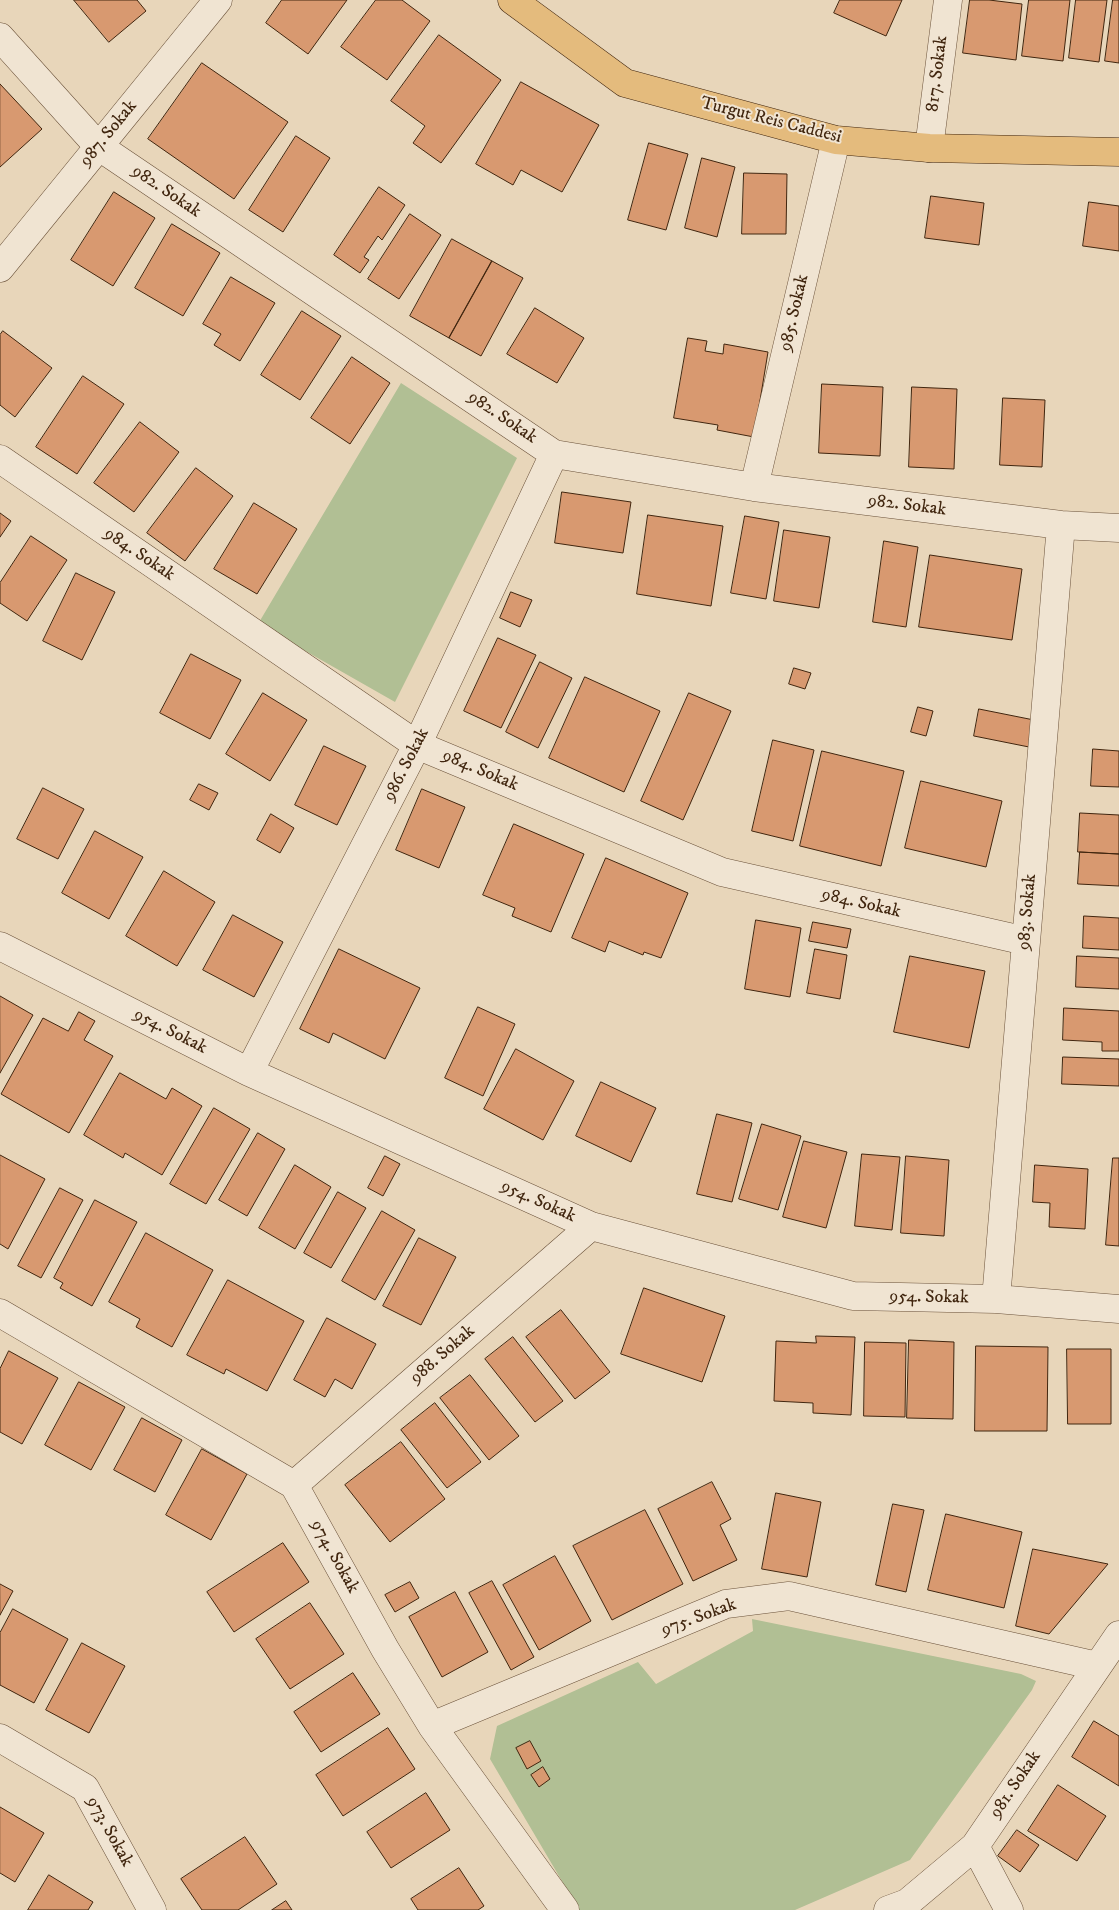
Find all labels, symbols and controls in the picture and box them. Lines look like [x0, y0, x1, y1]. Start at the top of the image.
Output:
street label: 817. Sokak [923, 35, 953, 113]
street label: Turgut Reis Caddesi [698, 93, 844, 149]
street label: 987. Sokak [76, 96, 142, 172]
street label: 982. Sokak [127, 161, 205, 223]
street label: 985. Sokak [776, 273, 814, 353]
street label: 982. Sokak [463, 387, 541, 449]
street label: 982. Sokak [867, 490, 947, 522]
street label: 984. Sokak [100, 524, 178, 586]
street label: 986. Sokak [379, 725, 435, 805]
street label: 984. Sokak [439, 745, 521, 797]
street label: 983. Sokak [1014, 873, 1042, 951]
street label: 984. Sokak [819, 884, 903, 924]
street label: 954. Sokak [130, 1004, 210, 1060]
street label: 954. Sokak [497, 1176, 579, 1228]
street label: 954. Sokak [889, 1287, 969, 1309]
street label: 988. Sokak [406, 1321, 480, 1389]
street label: 974. Sokak [305, 1516, 363, 1598]
street label: 975. Sokak [658, 1594, 740, 1642]
street label: 981. Sokak [986, 1747, 1046, 1823]
street label: 973. Sokak [81, 1793, 137, 1871]

